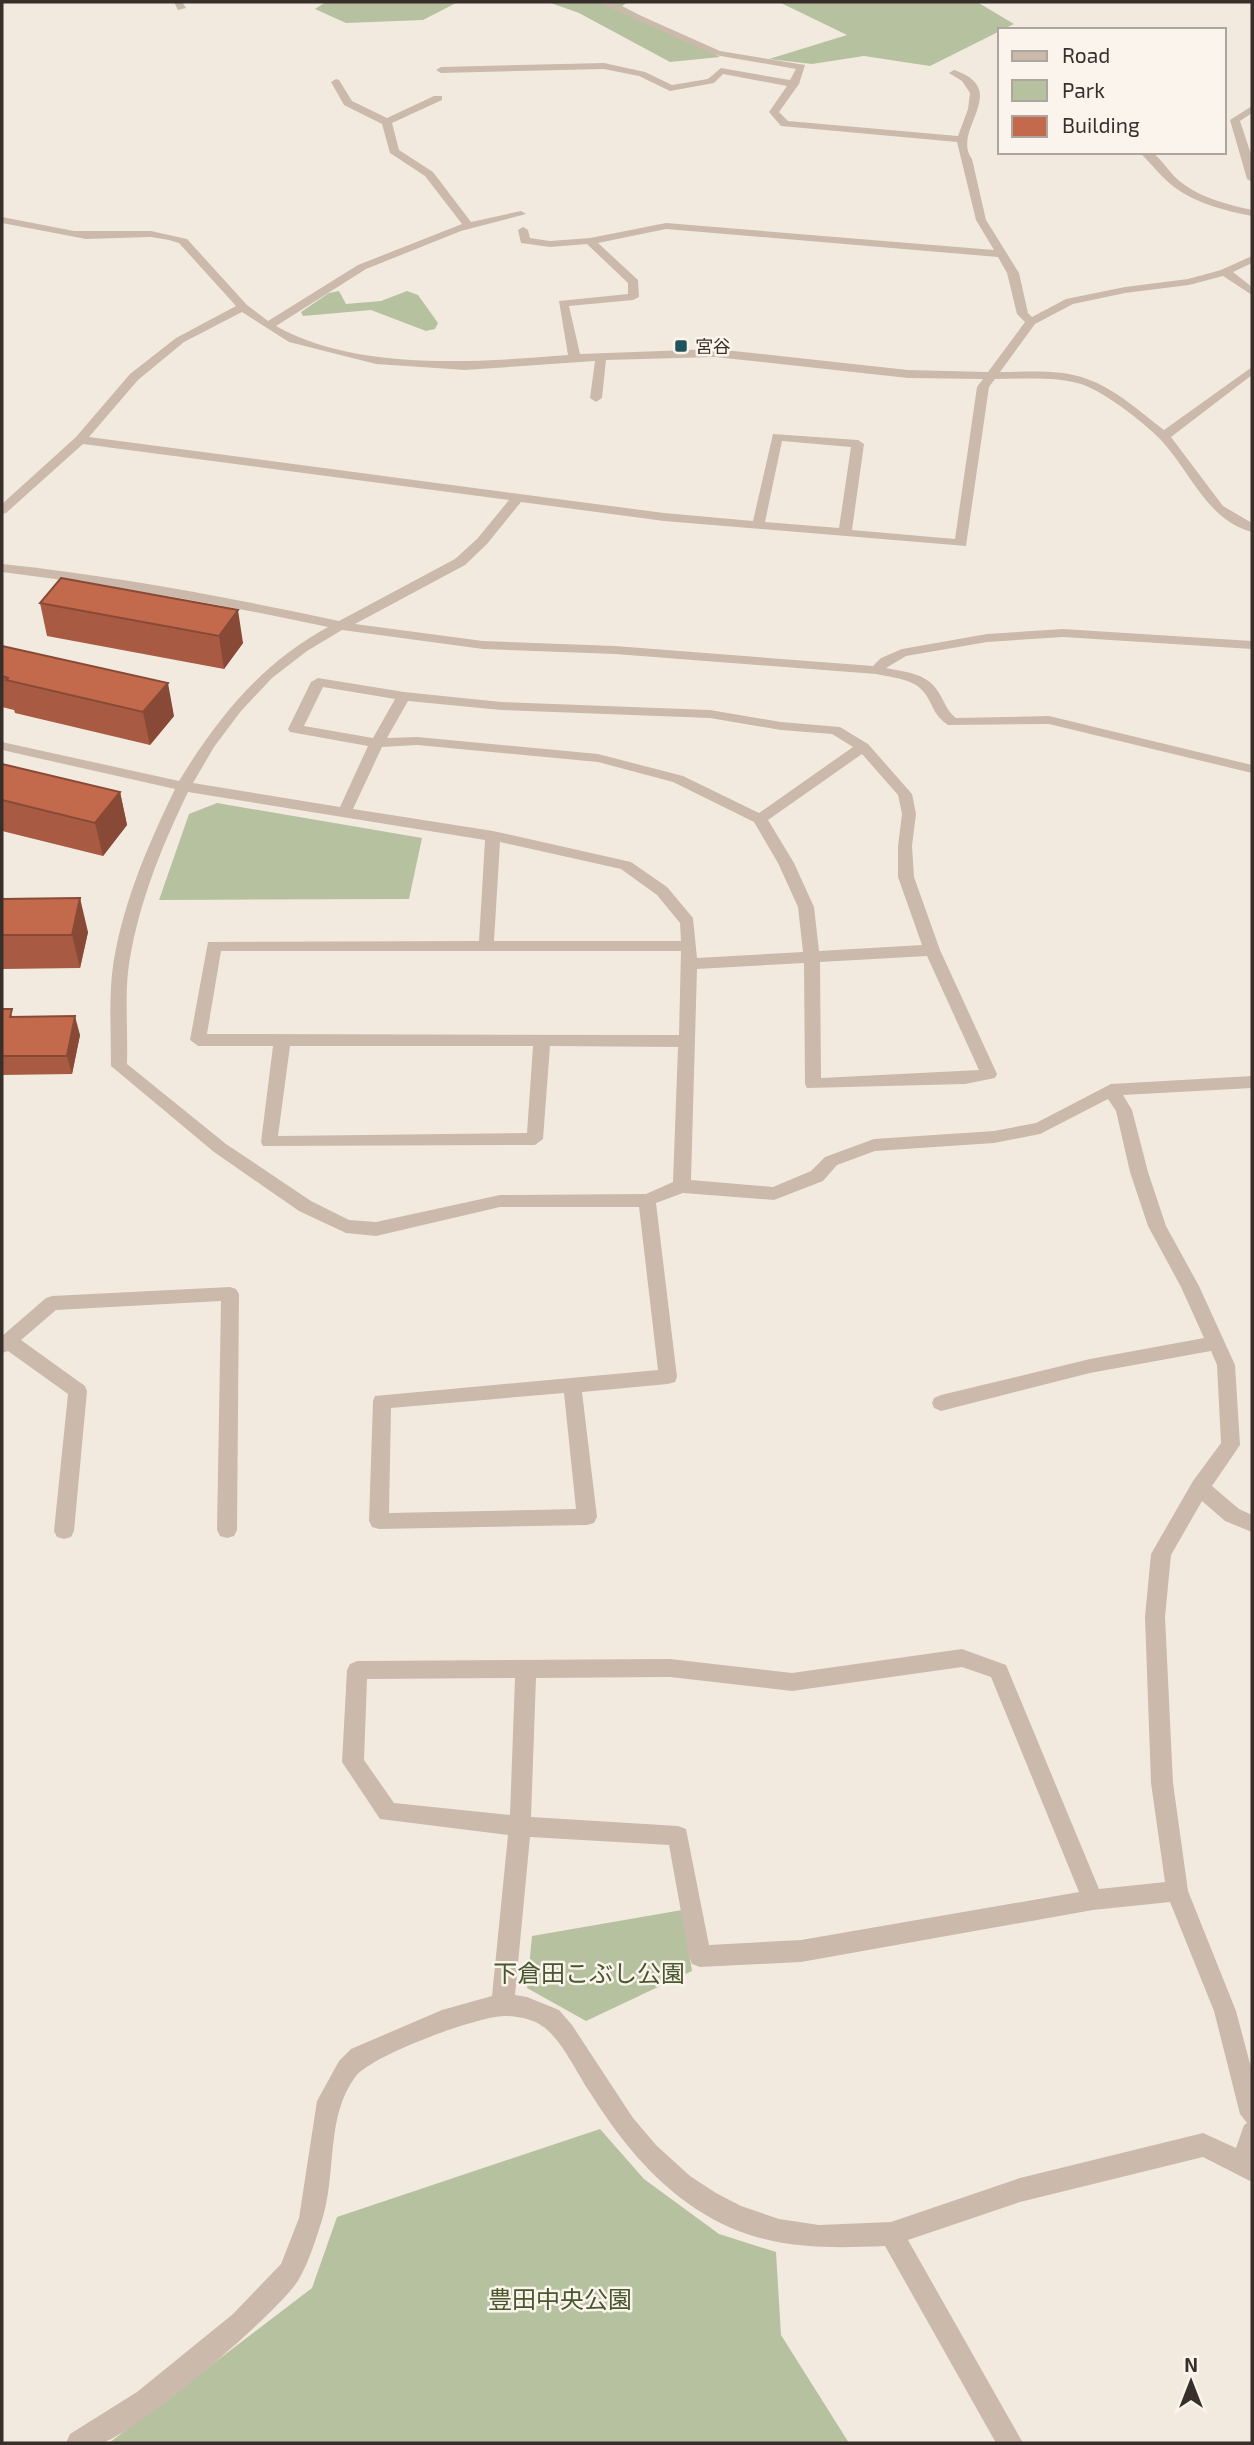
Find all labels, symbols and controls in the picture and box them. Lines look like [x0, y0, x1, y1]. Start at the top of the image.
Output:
legend [998, 28, 1226, 154]
text: Road [1062, 42, 1110, 67]
text: Park [1062, 77, 1105, 102]
text: Building [1062, 112, 1140, 137]
place label: 宮谷 [695, 335, 731, 357]
marker: 宮谷 [673, 338, 689, 354]
park label: 下倉田こぶし公園 [493, 1958, 685, 1987]
park label: 豊田中央公園 [488, 2284, 632, 2313]
north arrow [1156, 2347, 1226, 2417]
text: N [1184, 2353, 1198, 2376]

